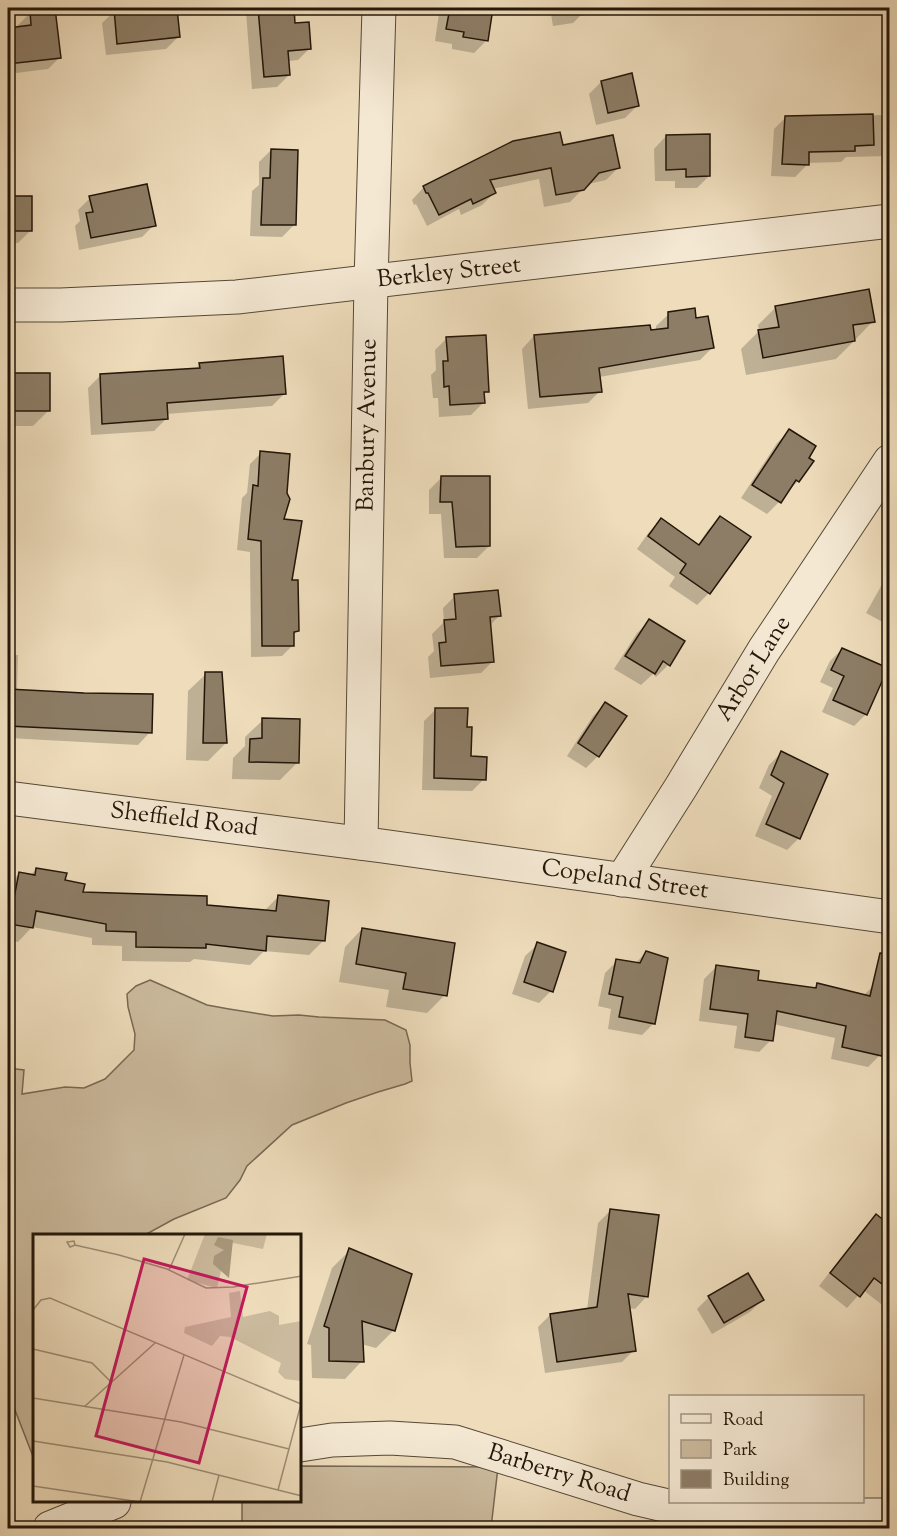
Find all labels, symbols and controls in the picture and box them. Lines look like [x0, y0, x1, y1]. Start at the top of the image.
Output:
street label: Berkley Street [375, 249, 523, 297]
street label: Banbury Avenue [349, 338, 387, 512]
street label: Arbor Lane [708, 610, 800, 728]
street label: Sheffield Road [108, 794, 260, 846]
street label: Copeland Street [539, 851, 711, 909]
inset map [33, 1234, 302, 1503]
legend [669, 1395, 864, 1503]
text: Road [723, 1408, 763, 1434]
street label: Barberry Road [483, 1436, 635, 1512]
text: Park [723, 1438, 758, 1464]
text: Building [723, 1468, 789, 1494]

